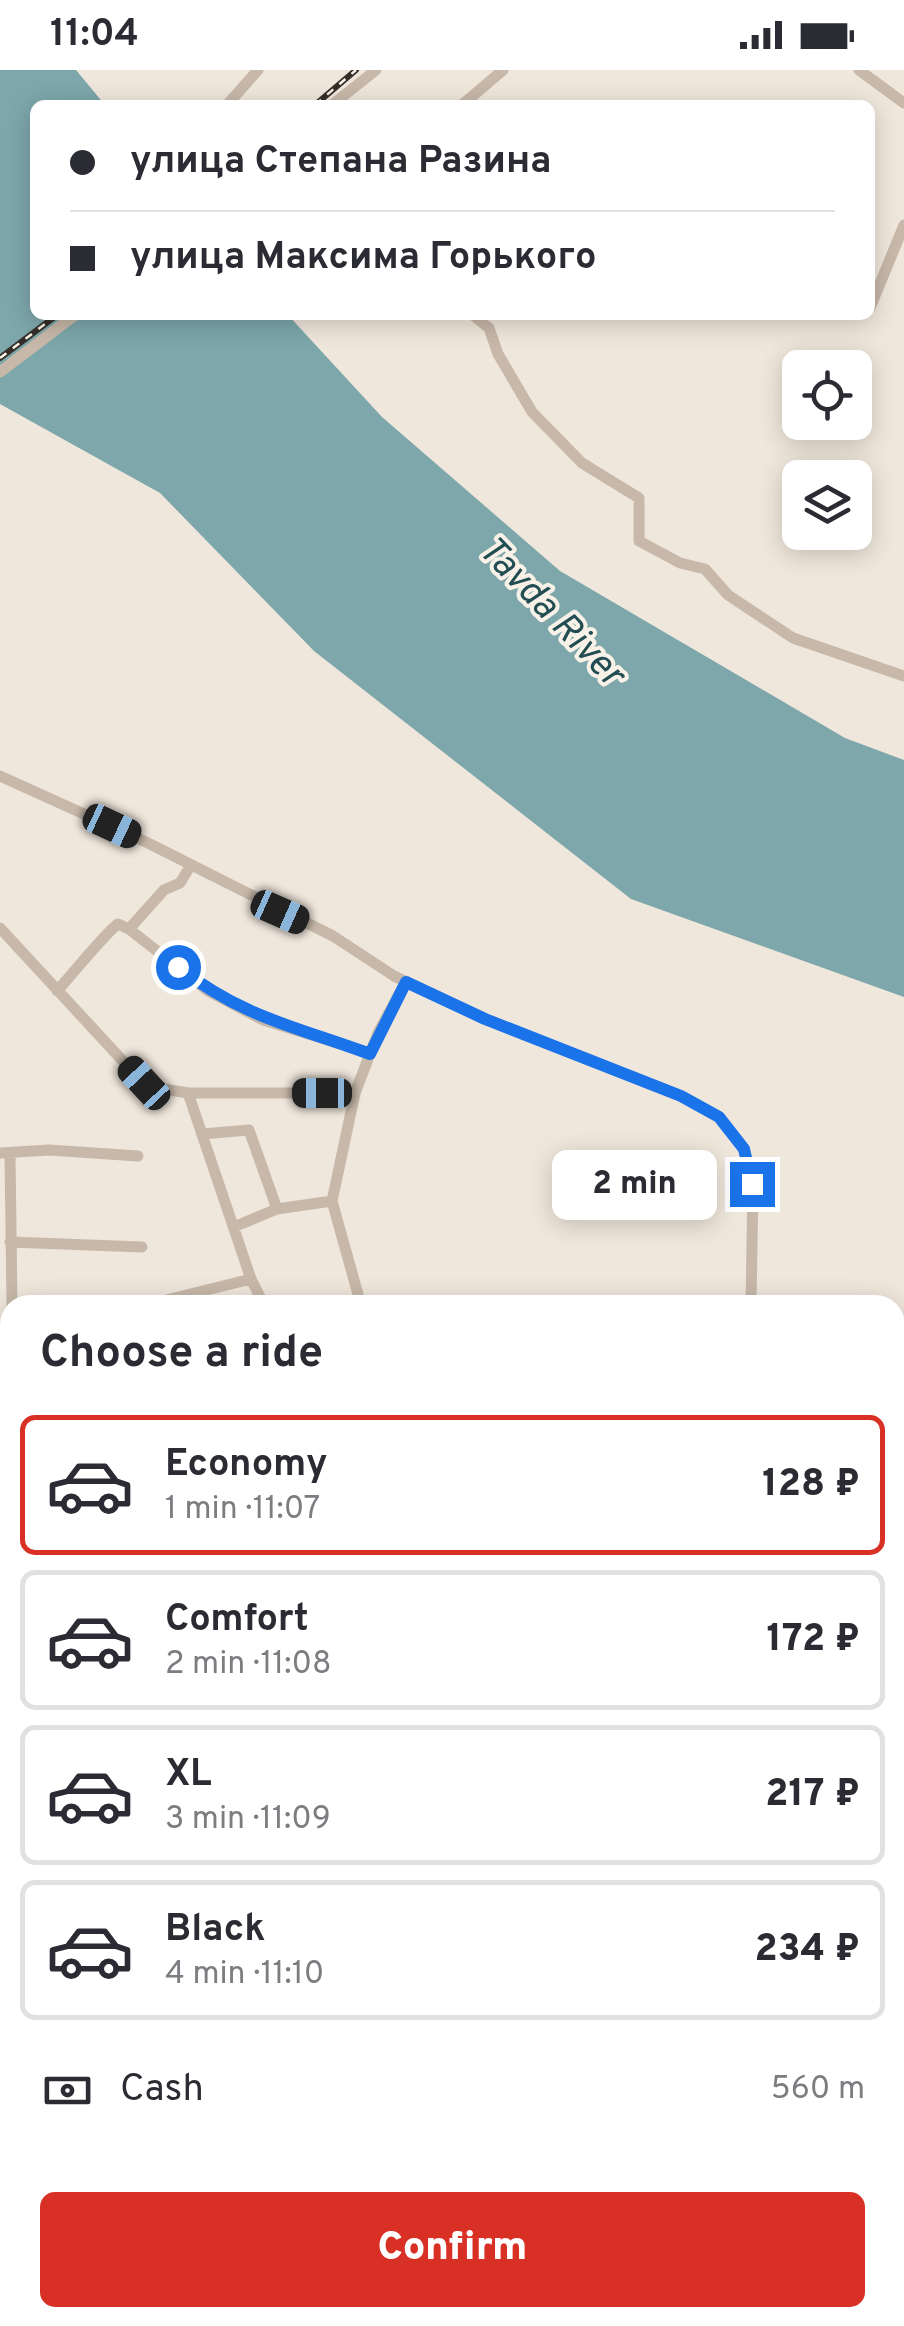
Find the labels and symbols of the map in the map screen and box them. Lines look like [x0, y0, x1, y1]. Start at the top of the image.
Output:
water label: Tavda River [466, 527, 636, 701]
car [78, 800, 146, 852]
car [246, 886, 314, 938]
route start [156, 945, 201, 990]
car [113, 1051, 175, 1115]
car [292, 1078, 352, 1108]
callout: 2 min [552, 1149, 717, 1219]
route end [730, 1162, 775, 1207]

